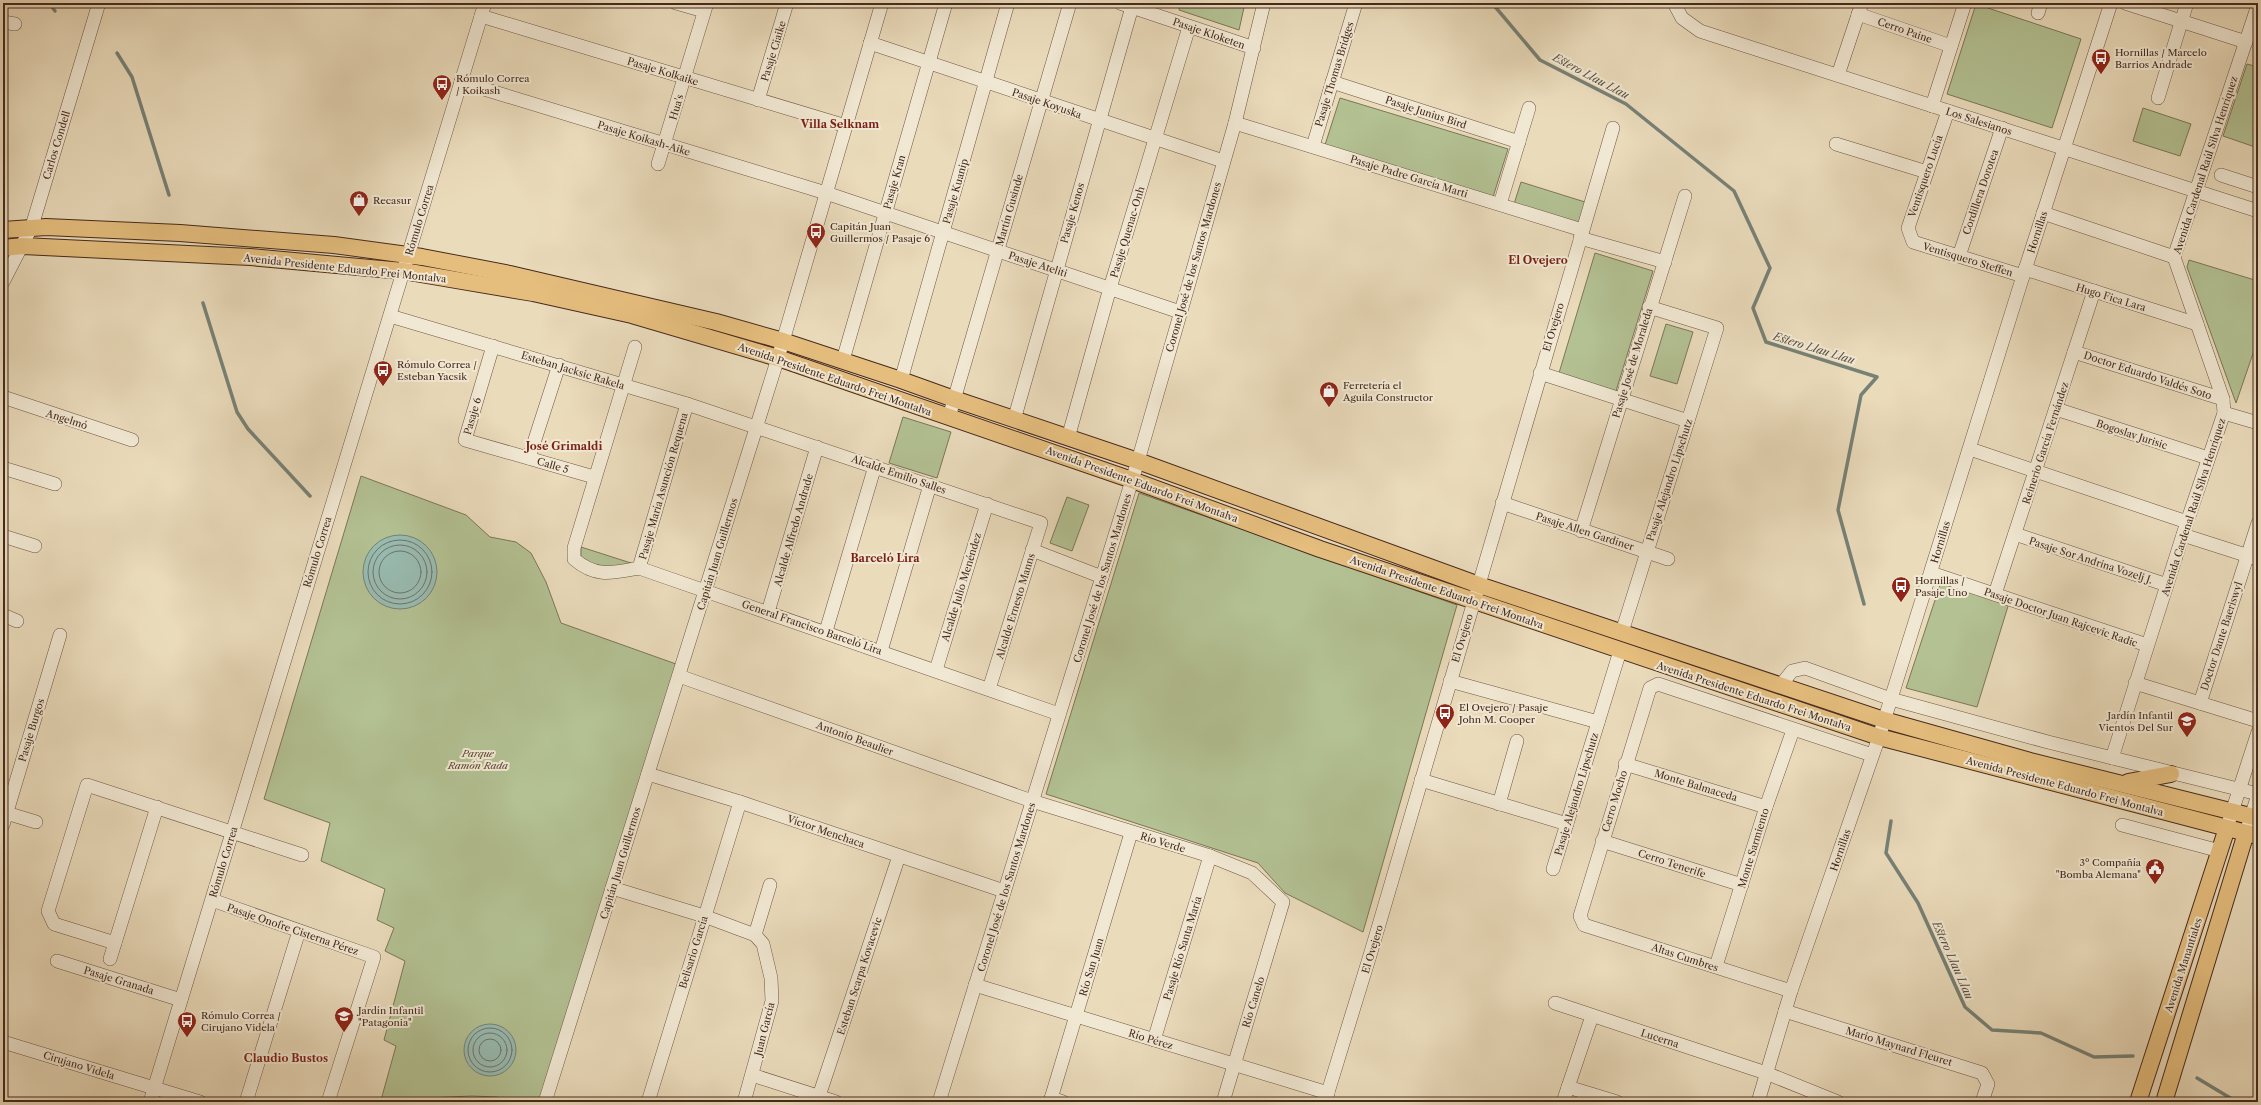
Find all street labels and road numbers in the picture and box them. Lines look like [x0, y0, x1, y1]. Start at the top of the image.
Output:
street label: Pasaje Kloketen [1171, 15, 1247, 52]
street label: Cerro Paine [1876, 15, 1934, 46]
street label: Pasaje Ciaike [758, 19, 789, 83]
street label: Pasaje Thomas Bridges [1312, 20, 1357, 128]
street label: Pasaje Kolkaike [626, 54, 700, 89]
street label: Avenida Cardenal Raúl Silva Henríquez [2170, 75, 2240, 257]
street label: Pasaje Koyuska [1010, 85, 1084, 122]
street label: Hua's [666, 93, 687, 122]
street label: Pasaje Junius Bird [1384, 93, 1468, 132]
street label: Los Salesianos [1944, 105, 2014, 138]
street label: Carlos Condell [40, 109, 73, 181]
street label: Pasaje Koikash-Aike [596, 118, 692, 159]
street label: Ventisquero Lucía [1905, 133, 1946, 220]
street label: Cordillera Dorotea [1960, 147, 2001, 237]
street label: Pasaje Padre García Marti [1348, 152, 1469, 201]
street label: Pasaje Kran [881, 153, 909, 211]
street label: Pasaje Kuanip [940, 157, 971, 225]
street label: Martín Gusinde [993, 172, 1026, 248]
street label: Pasaje Kenos [1058, 181, 1087, 245]
street label: Coronel José de los Santos Mardones [1163, 181, 1224, 354]
street label: Rómulo Correa [403, 182, 437, 257]
street label: Pasaje Quenac-Onh [1107, 184, 1148, 279]
street label: Hornillas [2025, 209, 2050, 255]
street label: Ventisquero Steffen [1920, 239, 2015, 280]
street label: Pasaje Ateliti [1007, 249, 1069, 280]
street label: Avenida Presidente Eduardo Frei Montalva [242, 251, 448, 286]
street label: Hugo Fica Lara [2074, 281, 2148, 314]
street label: El Ovejero [1540, 301, 1567, 353]
street label: Pasaje José de Moraleda [1610, 306, 1656, 420]
street label: Avenida Presidente Eduardo Frei Montalva [735, 340, 934, 419]
street label: Esteban Jacksic Rakela [520, 349, 627, 393]
street label: Doctor Eduardo Valdés Soto [2082, 349, 2214, 402]
street label: Reinerio García Fernández [2020, 380, 2071, 506]
street label: Pasaje 6 [461, 396, 484, 436]
street label: Angelmó [43, 406, 89, 432]
street label: Pasaje María Asunción Requena [636, 411, 691, 561]
street label: Pasaje Alejandro Lipschutz [1644, 417, 1695, 543]
street label: Bogoslav Jurisic [2095, 417, 2169, 452]
street label: Avenida Cardenal Raúl Silva Henríquez [2158, 417, 2228, 599]
street label: Avenida Presidente Eduardo Frei Montalva [1043, 443, 1240, 526]
street label: Alcalde Emilio Salles [849, 452, 948, 497]
street label: Calle 5 [535, 455, 570, 476]
street label: Alcalde Alfredo Andrade [771, 472, 816, 589]
street label: Coronel José de los Santos Mardones [1071, 492, 1134, 664]
street label: Capitán Juan Guillermos [694, 497, 741, 612]
street label: Pasaje Allen Gardiner [1534, 509, 1636, 554]
street label: Rómulo Correa [301, 514, 335, 589]
street label: Hornillas [1928, 519, 1953, 565]
street label: Alcalde Julio Menéndez [938, 531, 984, 644]
street label: Pasaje Sor Andrina Vozelj J. [2027, 534, 2155, 587]
street label: Alcalde Ernesto Manns [993, 552, 1038, 662]
street label: Avenida Presidente Eduardo Frei Montalva [1347, 553, 1546, 632]
street label: Doctor Dante Baeriswyl [2198, 580, 2245, 692]
street label: Pasaje Doctor Juan Rajcevic Radic [1982, 585, 2139, 650]
street label: General Francisco Barceló Lira [740, 597, 884, 658]
street label: El Ovejero [1449, 612, 1476, 664]
street label: Avenida Presidente Eduardo Frei Montalva [1654, 659, 1853, 734]
street label: Pasaje Burgos [16, 697, 47, 763]
street label: Antonio Beaulier [813, 718, 896, 759]
street label: Pasaje Alejandro Lipschutz [1552, 731, 1601, 857]
street label: Avenida Presidente Eduardo Frei Montalva [1964, 754, 2166, 819]
street label: Monte Balmaceda [1653, 767, 1740, 804]
street label: Cerro Mocho [1599, 769, 1630, 834]
street label: Coronel José de los Santos Mardones [975, 801, 1038, 973]
street label: Capitán Juan Guillermos [597, 806, 644, 921]
street label: Monte Sarmiento [1735, 806, 1772, 890]
street label: Víctor Menchaca [785, 812, 867, 851]
street label: Rómulo Correa [207, 824, 241, 899]
street label: Hornillas [1827, 827, 1854, 873]
street label: Río Verde [1139, 829, 1187, 856]
street label: Cerro Tenerife [1636, 846, 1708, 881]
street label: Pasaje Río Santa María [1160, 894, 1205, 1002]
street label: Pasaje Onofre Cisterna Pérez [225, 901, 360, 958]
street label: Belisario García [676, 914, 711, 990]
street label: Esteban Scarpa Kovacevic [834, 915, 885, 1037]
street label: Avenida Manantiales [2162, 916, 2205, 1015]
street label: El Ovejero [1359, 923, 1386, 975]
street label: Río San Juan [1076, 936, 1107, 998]
street label: Altas Cumbres [1649, 940, 1720, 974]
street label: Pasaje Granada [82, 964, 156, 998]
street label: Río Canelo [1239, 975, 1267, 1029]
street label: Juan García [751, 1000, 778, 1059]
street label: Mario Maynard Fleuret [1844, 1024, 1954, 1069]
street label: Lucerna [1639, 1026, 1681, 1051]
street label: Río Pérez [1127, 1027, 1175, 1052]
street label: Cirujano Videla [42, 1048, 117, 1083]

